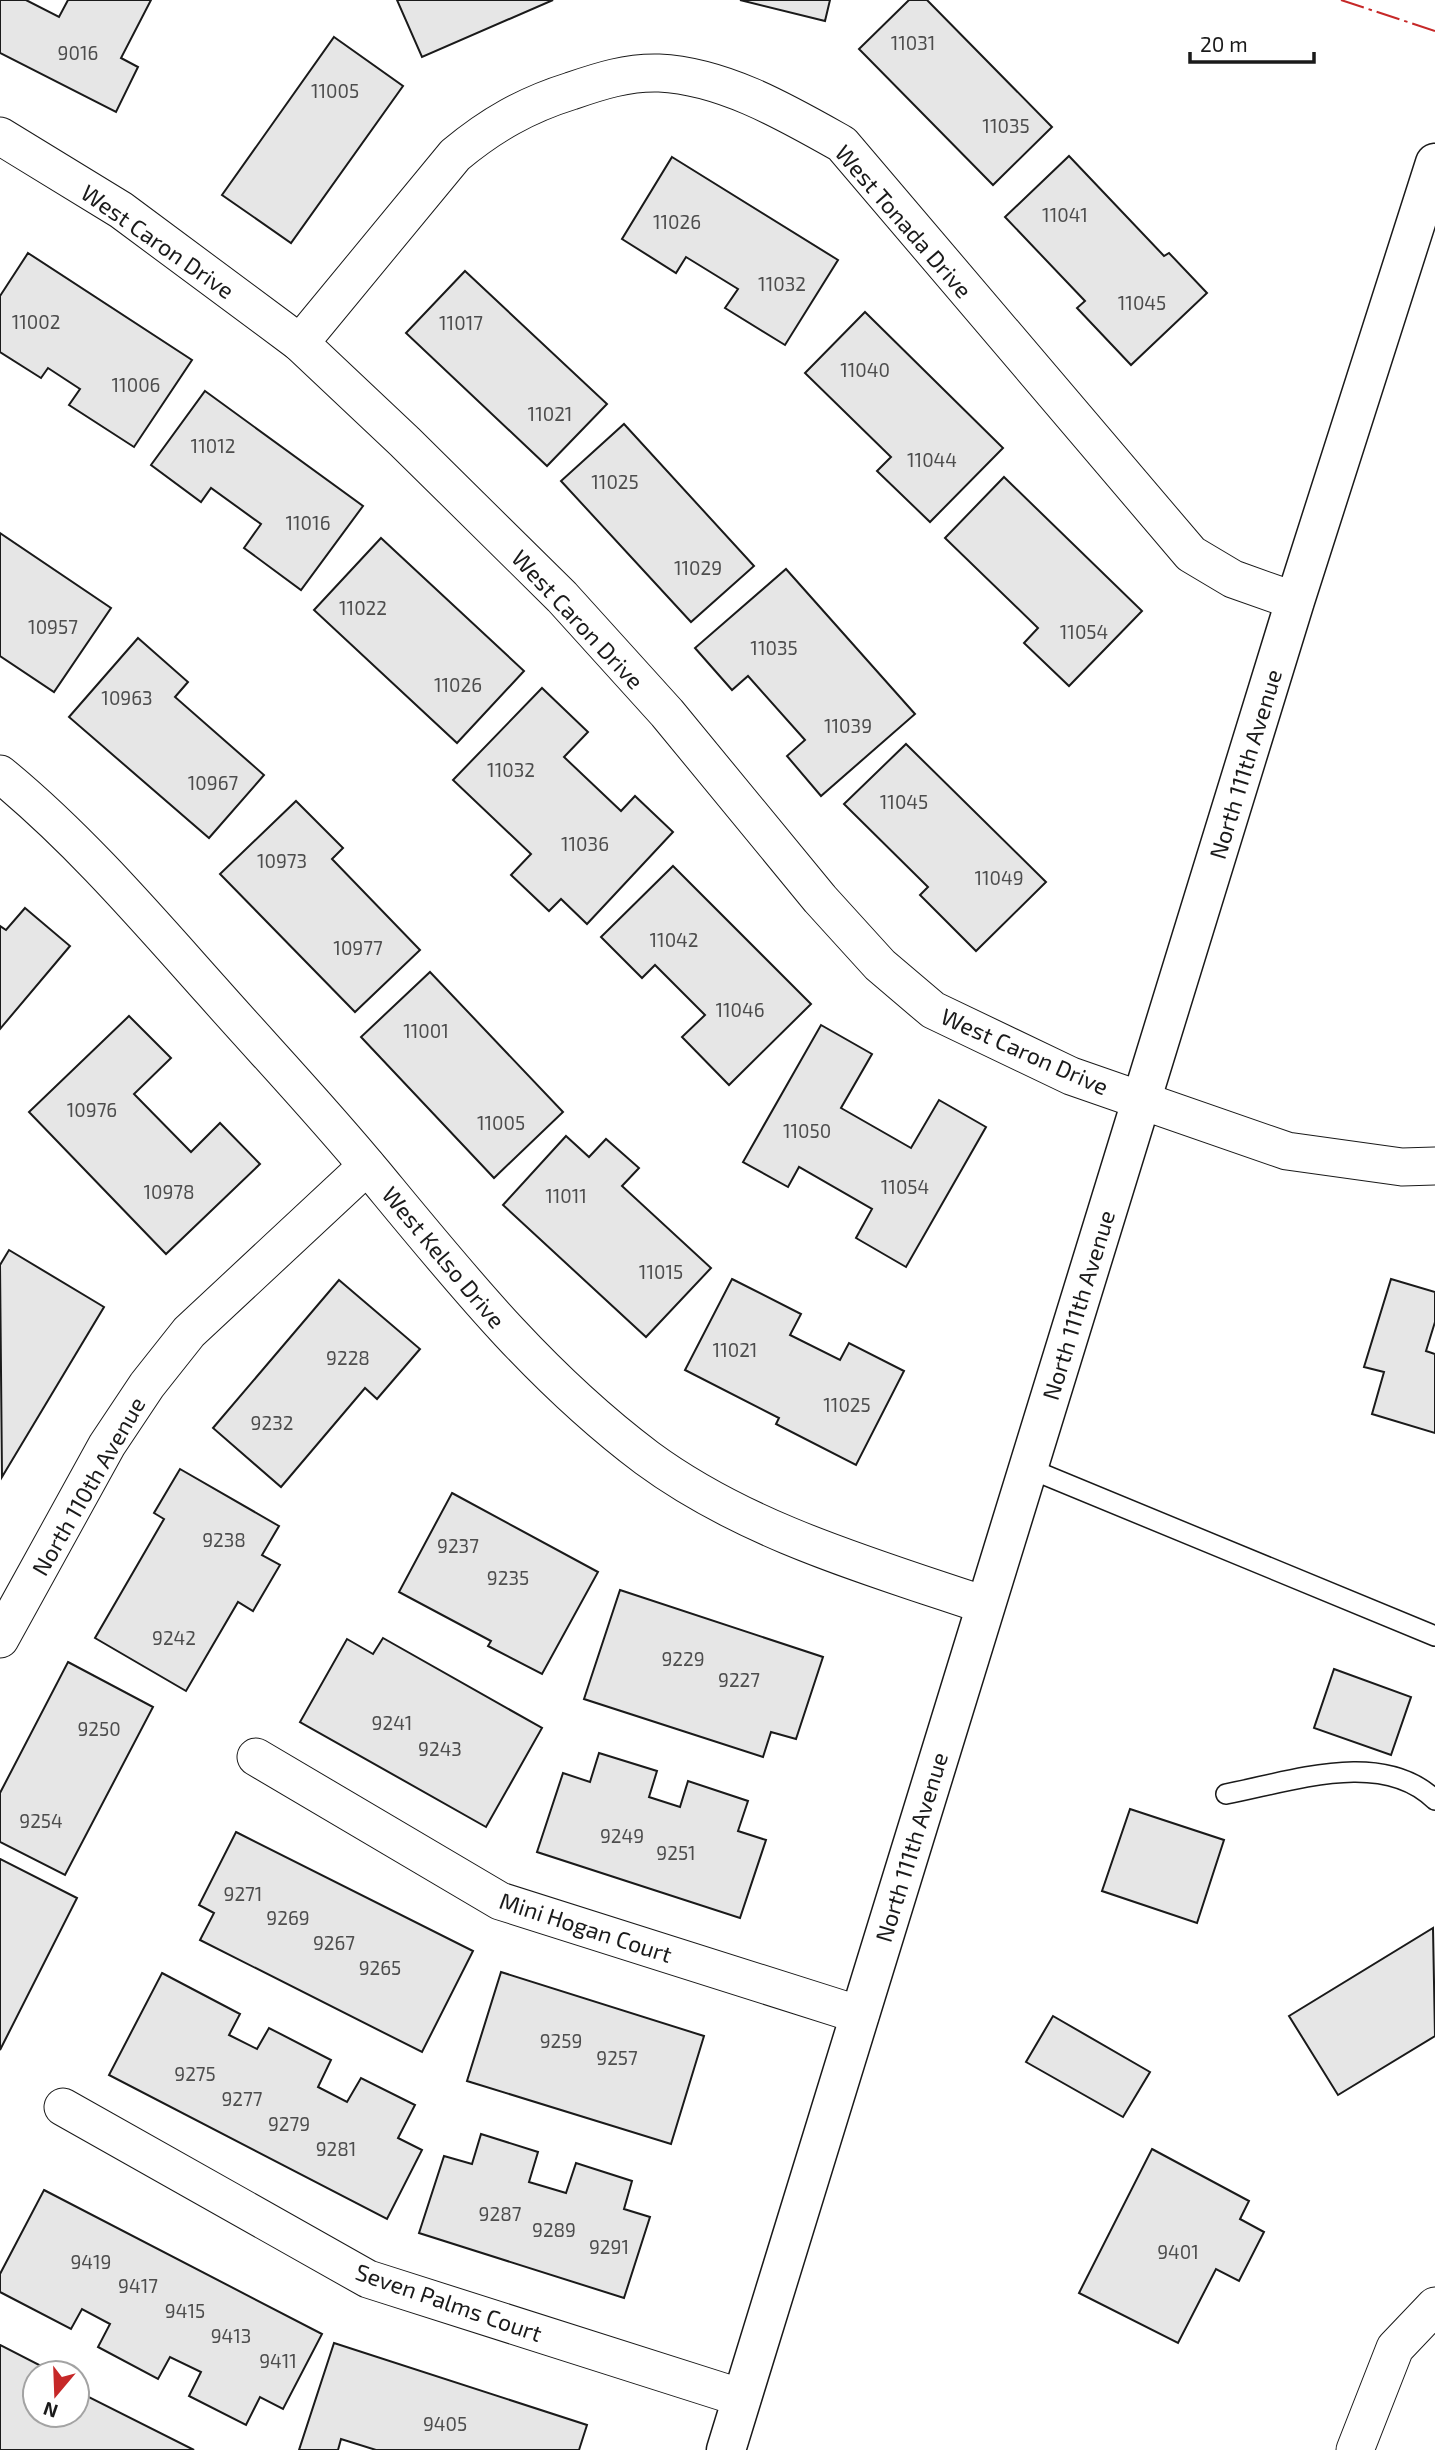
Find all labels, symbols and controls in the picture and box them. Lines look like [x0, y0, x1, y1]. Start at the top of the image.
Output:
scale bar [1190, 21, 1314, 65]
house number: 11031 [891, 31, 935, 54]
text: 20 m [1200, 31, 1248, 56]
house number: 9016 [58, 41, 98, 64]
house number: 11005 [311, 79, 359, 102]
house number: 11035 [982, 114, 1030, 137]
street label: West Tonada Drive [830, 139, 978, 303]
street label: West Caron Drive [76, 178, 240, 304]
house number: 11041 [1042, 203, 1088, 226]
house number: 11026 [653, 210, 701, 233]
house number: 11032 [758, 272, 806, 295]
house number: 11045 [1118, 291, 1166, 314]
house number: 11002 [12, 310, 60, 333]
house number: 11017 [439, 311, 483, 334]
house number: 11040 [840, 358, 890, 381]
house number: 11006 [112, 373, 160, 396]
house number: 11021 [528, 402, 572, 425]
house number: 11012 [191, 434, 235, 457]
house number: 11044 [907, 448, 957, 471]
house number: 11025 [591, 470, 639, 493]
house number: 11016 [285, 511, 331, 534]
street label: West Caron Drive [506, 544, 650, 694]
house number: 11029 [674, 556, 722, 579]
house number: 11022 [339, 596, 387, 619]
house number: 10957 [28, 615, 78, 638]
house number: 11054 [1060, 620, 1108, 643]
house number: 11035 [750, 636, 798, 659]
street label: North 111th Avenue [1203, 666, 1287, 862]
house number: 11026 [434, 673, 482, 696]
house number: 10963 [101, 686, 153, 709]
house number: 11039 [824, 714, 872, 737]
house number: 11032 [487, 758, 535, 781]
house number: 10967 [188, 771, 239, 794]
house number: 11045 [880, 790, 928, 813]
house number: 11036 [561, 832, 609, 855]
house number: 10973 [257, 849, 307, 872]
house number: 11049 [974, 866, 1024, 889]
house number: 11042 [650, 928, 698, 951]
house number: 10977 [333, 936, 383, 959]
house number: 11046 [715, 998, 765, 1021]
street label: West Caron Drive [937, 1002, 1113, 1100]
house number: 11001 [403, 1019, 449, 1042]
house number: 10976 [67, 1098, 117, 1121]
house number: 11005 [477, 1111, 525, 1134]
house number: 11050 [783, 1119, 831, 1142]
house number: 11054 [881, 1175, 929, 1198]
house number: 10978 [143, 1180, 195, 1203]
street label: West Kelso Drive [377, 1180, 511, 1334]
house number: 11011 [545, 1184, 587, 1207]
street label: North 111th Avenue [1036, 1207, 1120, 1403]
house number: 11015 [639, 1260, 683, 1283]
house number: 11021 [713, 1338, 757, 1361]
house number: 9228 [326, 1346, 370, 1369]
street label: North 110th Avenue [25, 1392, 151, 1580]
house number: 11025 [823, 1393, 871, 1416]
house number: 9232 [251, 1411, 293, 1434]
house number: 9238 [202, 1528, 246, 1551]
house number: 9237 [437, 1534, 479, 1557]
house number: 9235 [487, 1566, 529, 1589]
house number: 9242 [152, 1626, 196, 1649]
house number: 9229 [661, 1647, 705, 1670]
house number: 9227 [718, 1668, 760, 1691]
house number: 9241 [372, 1711, 412, 1734]
house number: 9250 [77, 1717, 121, 1740]
house number: 9243 [418, 1737, 462, 1760]
street label: North 111th Avenue [869, 1749, 953, 1945]
house number: 9254 [19, 1809, 63, 1832]
house number: 9249 [600, 1824, 644, 1847]
house number: 9251 [656, 1841, 696, 1864]
house number: 9271 [224, 1882, 262, 1905]
street label: Mini Hogan Court [496, 1886, 676, 1968]
house number: 9269 [266, 1906, 310, 1929]
house number: 9267 [313, 1931, 355, 1954]
house number: 9265 [359, 1956, 401, 1979]
house number: 9259 [540, 2029, 582, 2052]
house number: 9257 [596, 2046, 638, 2069]
house number: 9275 [174, 2062, 216, 2085]
house number: 9277 [221, 2087, 263, 2110]
house number: 9279 [268, 2112, 310, 2135]
house number: 9281 [316, 2137, 356, 2160]
house number: 9287 [479, 2202, 522, 2225]
house number: 9289 [532, 2218, 576, 2241]
house number: 9291 [589, 2235, 629, 2258]
house number: 9401 [1157, 2240, 1199, 2263]
house number: 9419 [71, 2250, 111, 2273]
street label: Seven Palms Court [352, 2257, 546, 2347]
house number: 9417 [118, 2274, 158, 2297]
house number: 9415 [165, 2299, 205, 2322]
house number: 9413 [211, 2324, 251, 2347]
house number: 9411 [259, 2349, 297, 2372]
north arrow [21, 2359, 91, 2429]
text: N [40, 2397, 61, 2424]
house number: 9405 [423, 2412, 467, 2435]

